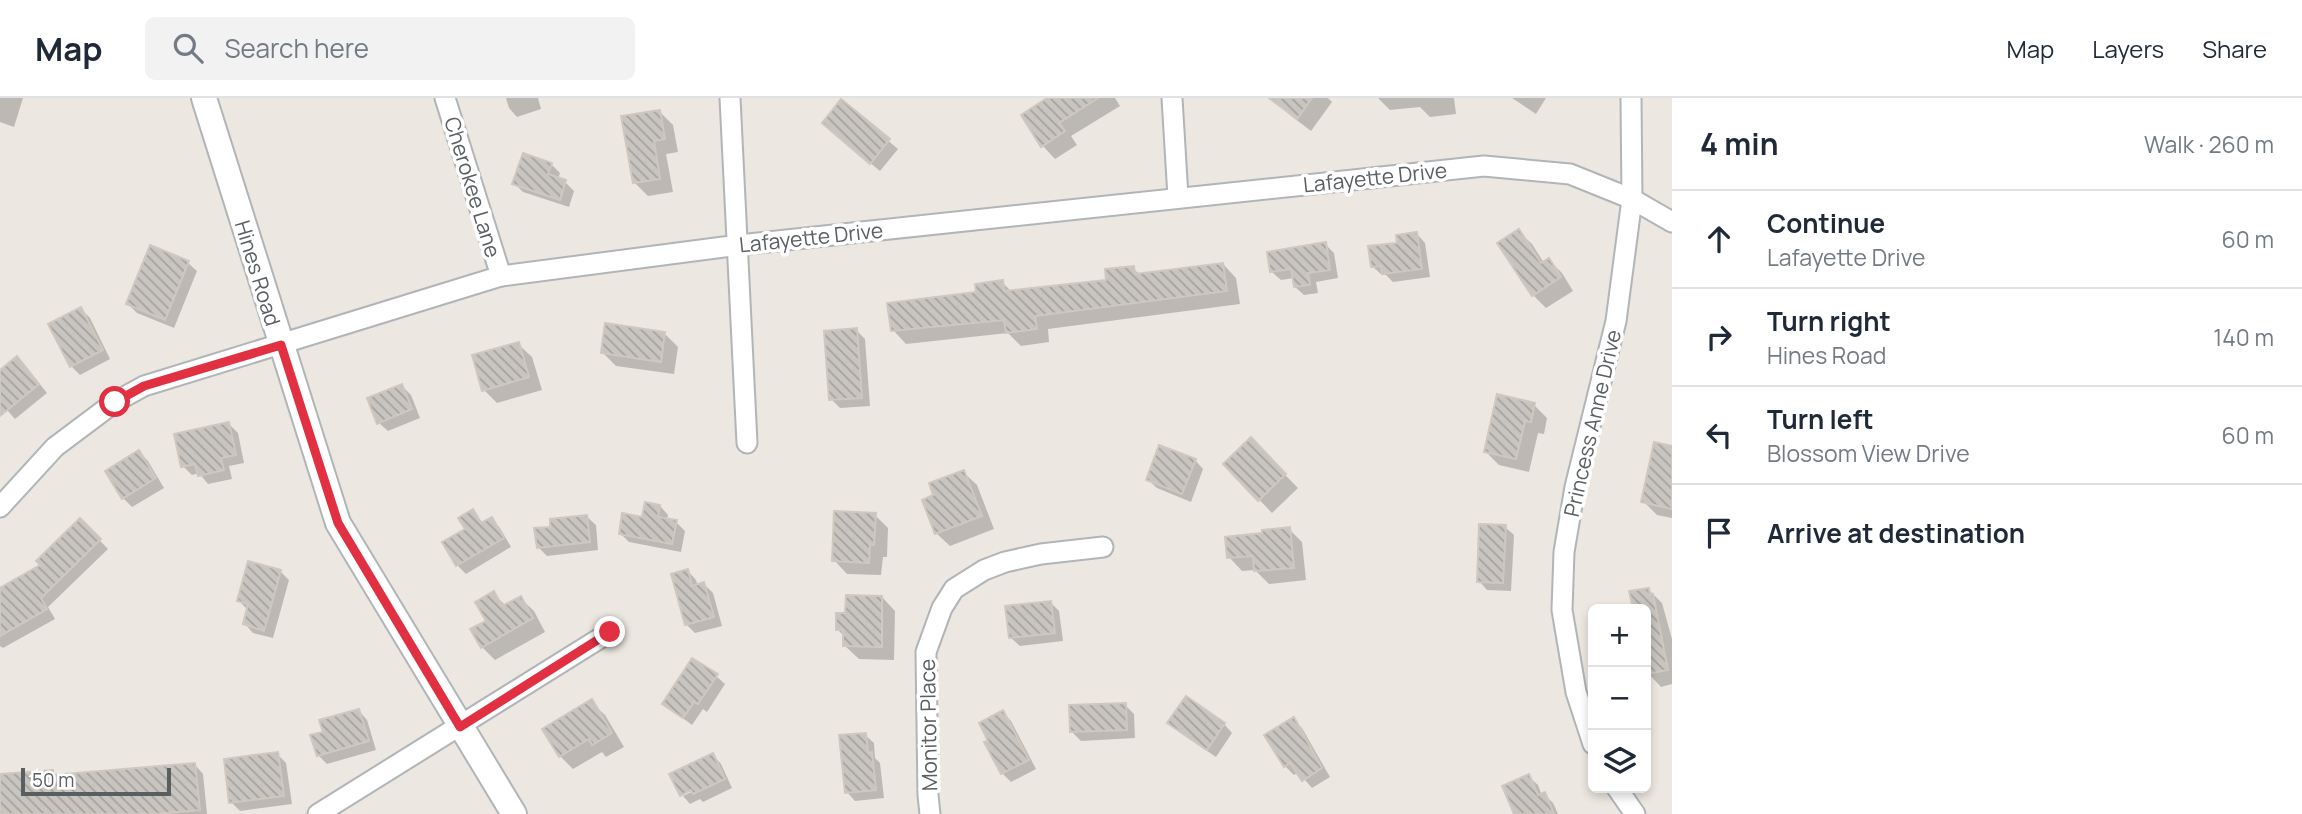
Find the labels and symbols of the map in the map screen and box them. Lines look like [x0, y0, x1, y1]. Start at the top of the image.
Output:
street label: Cherokee Lane [438, 113, 508, 261]
street label: Lafayette Drive [1302, 156, 1448, 198]
street label: Lafayette Drive [738, 216, 884, 258]
street label: Hines Road [229, 217, 287, 329]
street label: Princess Anne Drive [1557, 327, 1627, 519]
route start [99, 386, 130, 417]
route end [594, 616, 625, 647]
street label: Monitor Place [913, 659, 943, 791]
scale bar [21, 765, 172, 797]

